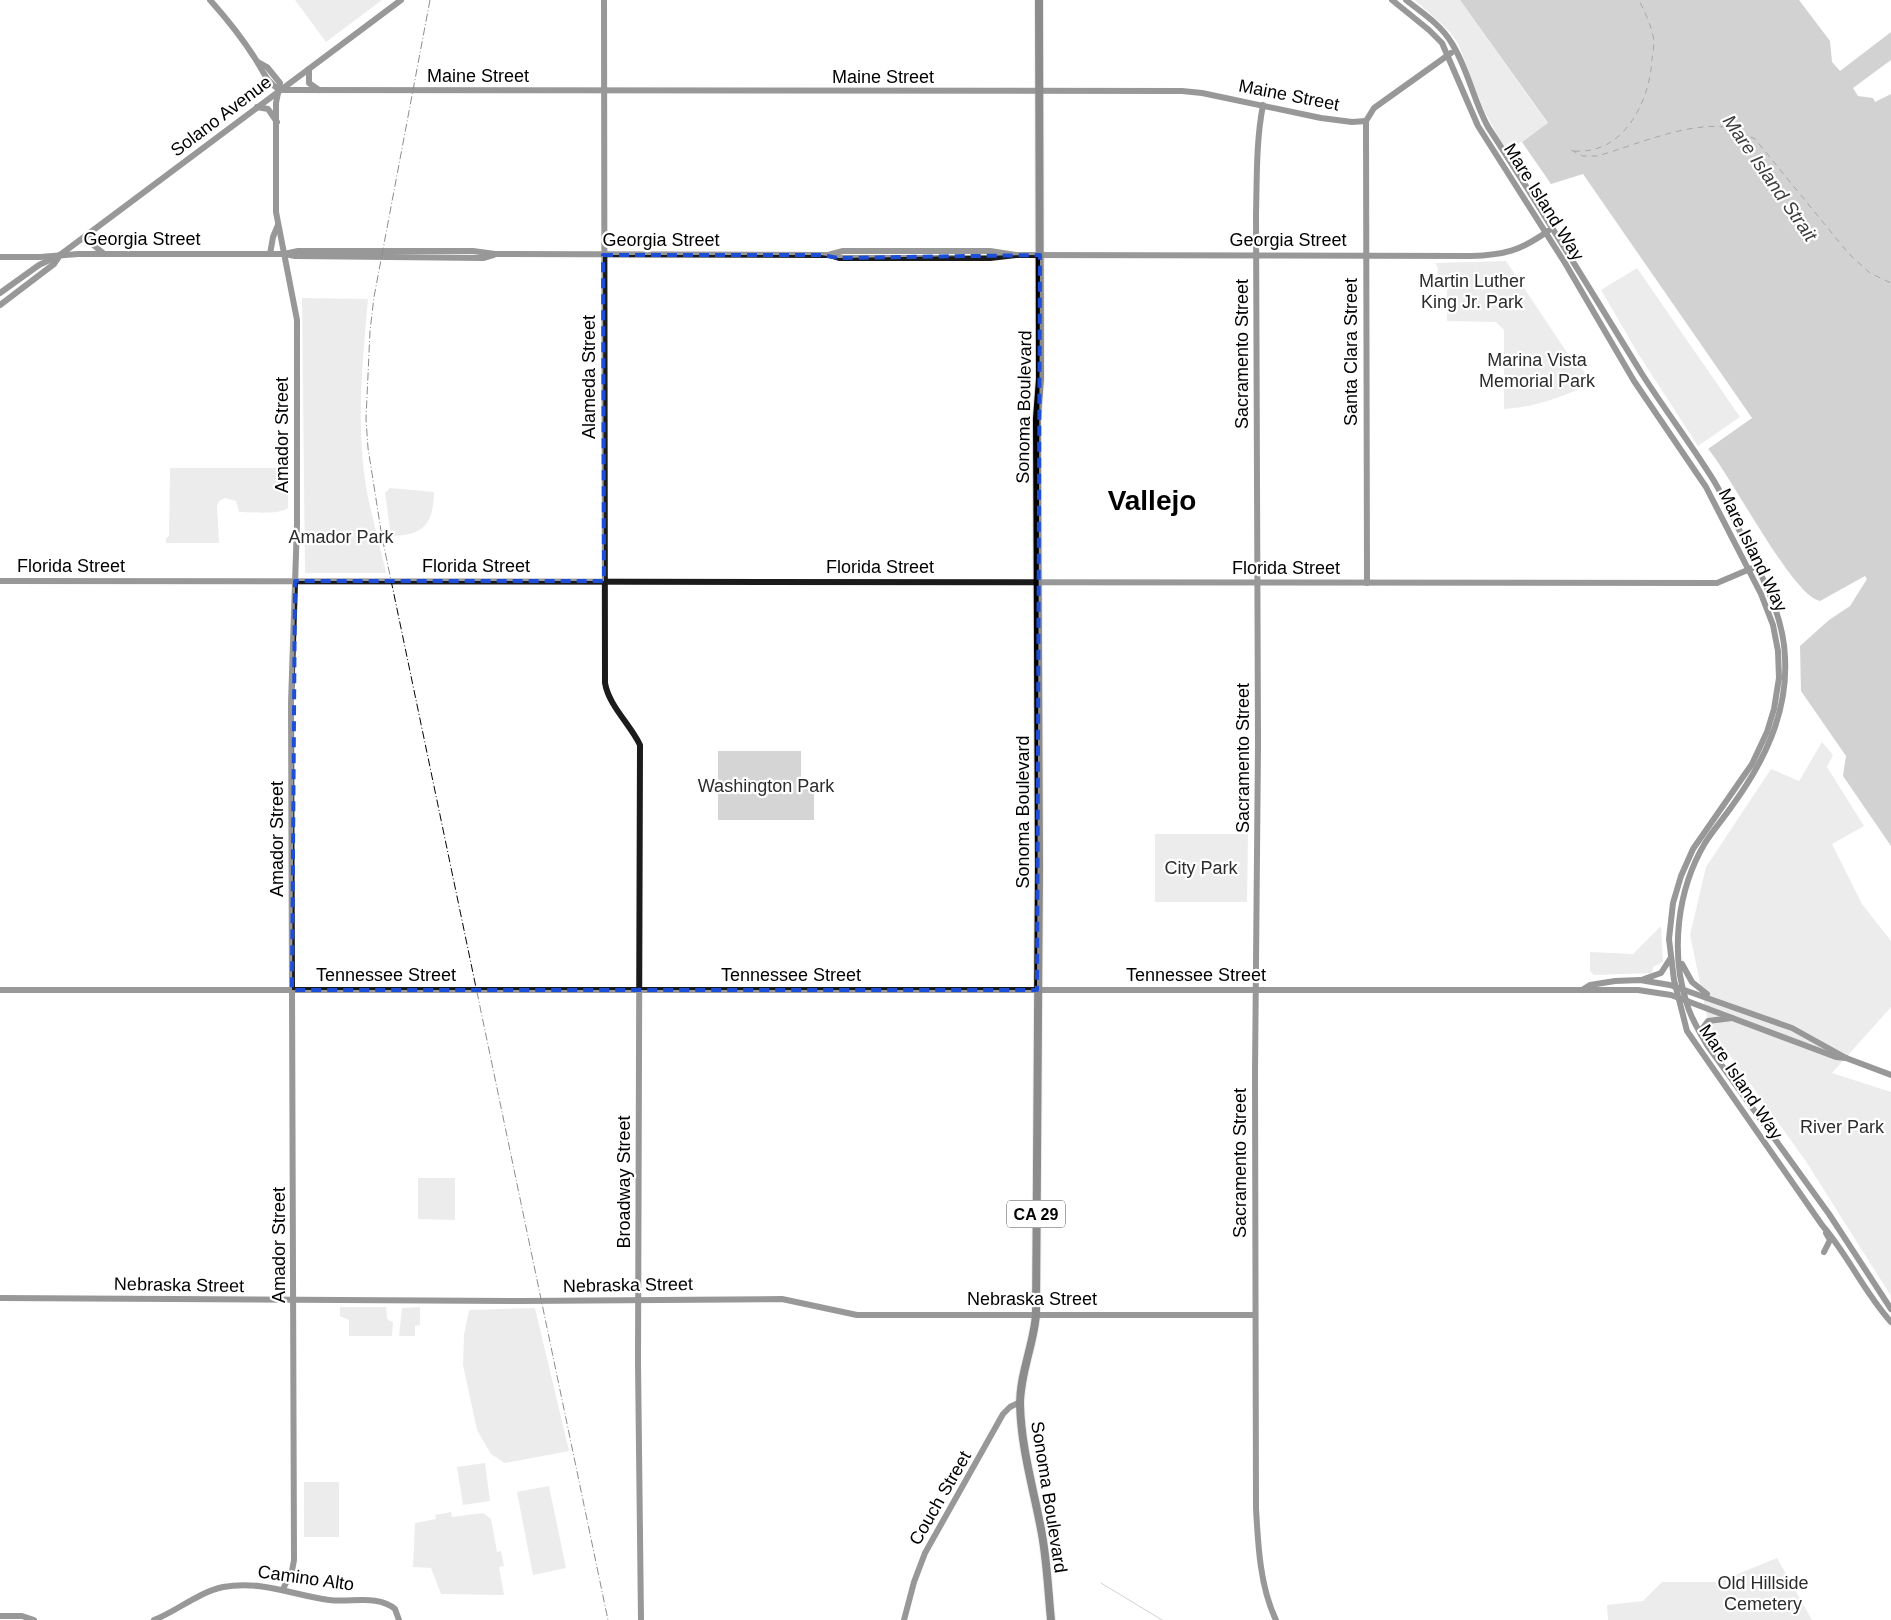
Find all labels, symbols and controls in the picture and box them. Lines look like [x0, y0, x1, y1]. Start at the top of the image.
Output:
street label: Maine Street [427, 66, 529, 86]
street label: Maine Street [832, 67, 934, 87]
street label: Solano Avenue [167, 72, 275, 160]
street label: Maine Street [1237, 75, 1341, 115]
water label: Mare Island Strait [1719, 111, 1822, 246]
street label: Mare Island Way [1500, 140, 1588, 264]
street label: Georgia Street [83, 229, 201, 249]
street label: Georgia Street [602, 230, 720, 250]
street label: Georgia Street [1229, 230, 1347, 250]
park label: Martin Luther King Jr. Park [1419, 271, 1525, 312]
street label: Santa Clara Street [1341, 278, 1361, 426]
street label: Sacramento Street [1232, 279, 1252, 429]
street label: Alameda Street [579, 315, 599, 439]
street label: Sonoma Boulevard [1013, 330, 1035, 484]
park label: Marina Vista Memorial Park [1479, 350, 1596, 391]
street label: Amador Street [272, 377, 292, 493]
district label: Vallejo [1108, 485, 1196, 516]
street label: Mare Island Way [1715, 485, 1791, 615]
park label: Amador Park [288, 527, 395, 547]
street label: Florida Street [17, 556, 125, 576]
street label: Florida Street [422, 556, 530, 576]
street label: Florida Street [826, 557, 934, 577]
street label: Florida Street [1232, 558, 1340, 578]
street label: Sacramento Street [1233, 683, 1253, 833]
street label: Sonoma Boulevard [1013, 735, 1033, 889]
park label: Washington Park [698, 776, 835, 796]
street label: Amador Street [267, 781, 287, 897]
park label: City Park [1164, 858, 1239, 878]
street label: Tennessee Street [316, 965, 456, 985]
street label: Tennessee Street [721, 965, 861, 985]
street label: Tennessee Street [1126, 965, 1266, 985]
street label: Mare Island Way [1695, 1021, 1787, 1143]
street label: Sacramento Street [1230, 1088, 1250, 1238]
street label: Broadway Street [614, 1115, 634, 1249]
park label: River Park [1800, 1117, 1885, 1137]
street label: Amador Street [269, 1187, 289, 1303]
road number: CA 29 [1007, 1200, 1065, 1228]
street label: Nebraska Street [114, 1274, 244, 1296]
street label: Nebraska Street [563, 1274, 693, 1296]
street label: Nebraska Street [967, 1289, 1097, 1309]
street label: Sonoma Boulevard [1027, 1420, 1071, 1574]
street label: Couch Street [905, 1448, 975, 1548]
street label: Camino Alto [257, 1561, 355, 1595]
park label: Old Hillside Cemetery [1717, 1573, 1809, 1614]

